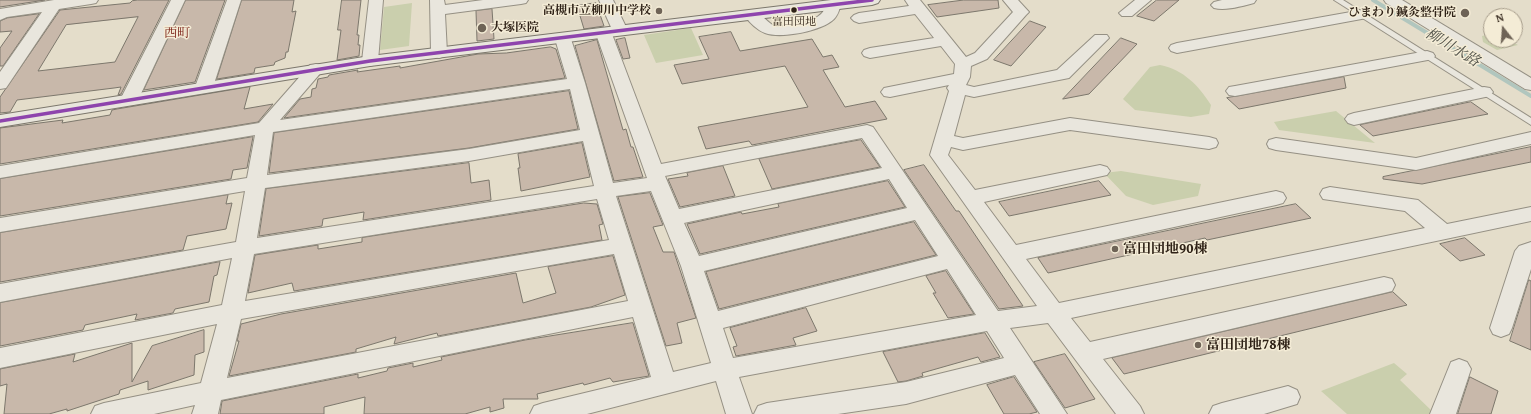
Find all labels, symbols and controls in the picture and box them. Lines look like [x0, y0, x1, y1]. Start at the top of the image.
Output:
place label: 高槻市立柳川中学校 [543, 4, 651, 18]
marker: 富田団地 [789, 5, 799, 15]
marker: 高槻市立柳川中学校 [654, 6, 664, 16]
place label: ひまわり鍼灸整骨院 [1348, 6, 1456, 20]
marker: ひまわり鍼灸整骨院 [1459, 7, 1471, 19]
north arrow [1483, 8, 1523, 48]
text: N [1494, 9, 1506, 26]
place label: 富田団地 [772, 15, 816, 29]
place label: 大塚医院 [491, 21, 539, 35]
marker: 大塚医院 [476, 22, 488, 34]
water label: 柳川水路 [1422, 25, 1482, 71]
district label: 西町 [164, 26, 190, 42]
place label: 富田団地90棟 [1123, 241, 1208, 257]
marker: 富田団地90棟 [1110, 244, 1120, 254]
place label: 富田団地78棟 [1206, 337, 1291, 353]
marker: 富田団地78棟 [1193, 340, 1203, 350]

